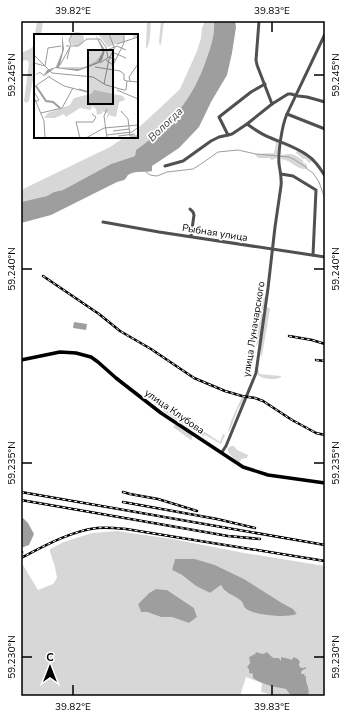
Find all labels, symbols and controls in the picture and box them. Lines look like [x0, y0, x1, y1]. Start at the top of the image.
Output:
text: 39.82°E [55, 4, 91, 18]
text: 39.83°E [254, 4, 290, 18]
inset map [34, 34, 138, 138]
text: 59.245°N [5, 53, 19, 97]
text: 59.245°N [329, 53, 343, 97]
water label: Вологда [145, 104, 186, 145]
street label: Рыбная улица [181, 221, 249, 245]
text: 59.240°N [5, 247, 19, 291]
text: 59.240°N [329, 247, 343, 291]
street label: улица Луначарского [239, 280, 269, 378]
street label: улица Клубова [142, 386, 207, 438]
text: 59.235°N [5, 441, 19, 485]
text: 59.235°N [329, 441, 343, 485]
text: 59.230°N [5, 635, 19, 679]
text: 59.230°N [329, 635, 343, 679]
north arrow [30, 647, 70, 687]
text: С [46, 650, 54, 665]
text: 39.82°E [55, 700, 91, 714]
text: 39.83°E [254, 700, 290, 714]

